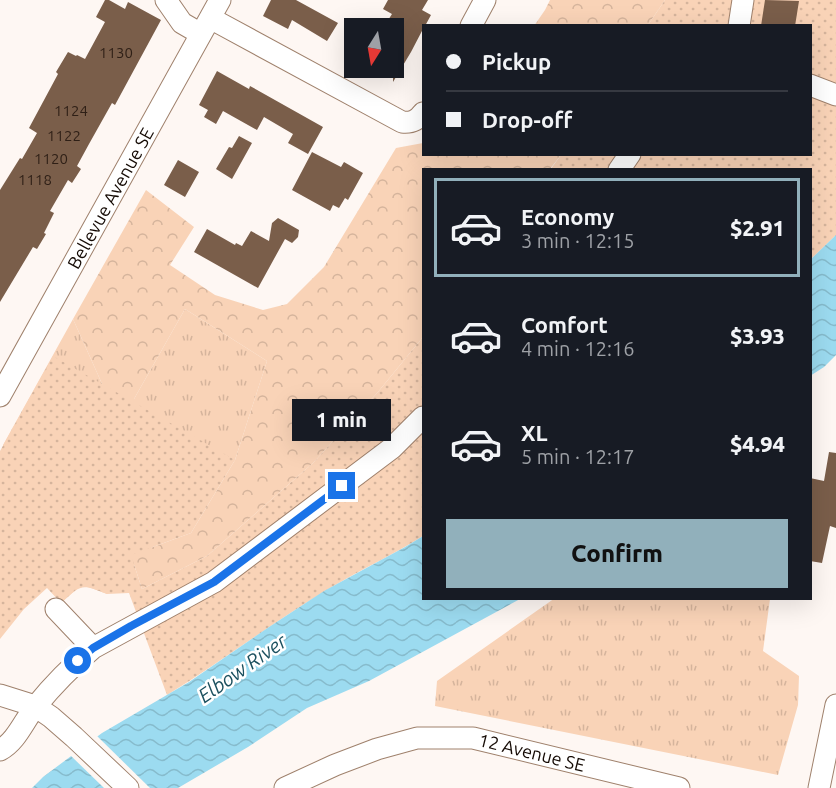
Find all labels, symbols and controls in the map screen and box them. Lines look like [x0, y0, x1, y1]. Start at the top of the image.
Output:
north arrow [344, 18, 404, 78]
map controls [344, 18, 404, 78]
house number: 1130 [99, 44, 133, 61]
text: Pickup [482, 49, 551, 74]
house number: 1124 [54, 102, 88, 119]
text: Drop-off [482, 107, 572, 132]
street label: Bellevue Avenue SE [63, 124, 157, 272]
house number: 1122 [47, 127, 81, 144]
house number: 1120 [34, 150, 68, 167]
house number: 1118 [18, 171, 52, 188]
icon: car [449, 201, 503, 255]
text: Economy [521, 204, 614, 229]
text: $2.91 [730, 215, 785, 240]
text: 3 min · 12:15 [521, 229, 635, 252]
icon: car [449, 309, 503, 363]
text: Comfort [521, 312, 608, 337]
text: $3.93 [730, 323, 785, 348]
text: 4 min · 12:16 [521, 337, 635, 360]
callout: 1 min [292, 399, 392, 441]
text: 1 min [316, 408, 367, 431]
icon: car [449, 417, 503, 471]
text: XL [521, 420, 548, 445]
text: $4.94 [730, 431, 785, 456]
text: 5 min · 12:17 [521, 445, 635, 468]
route end [328, 472, 355, 499]
button: Confirm [446, 519, 788, 588]
water label: Elbow River [193, 628, 292, 707]
route start [64, 647, 91, 674]
street label: 12 Avenue SE [477, 729, 587, 775]

